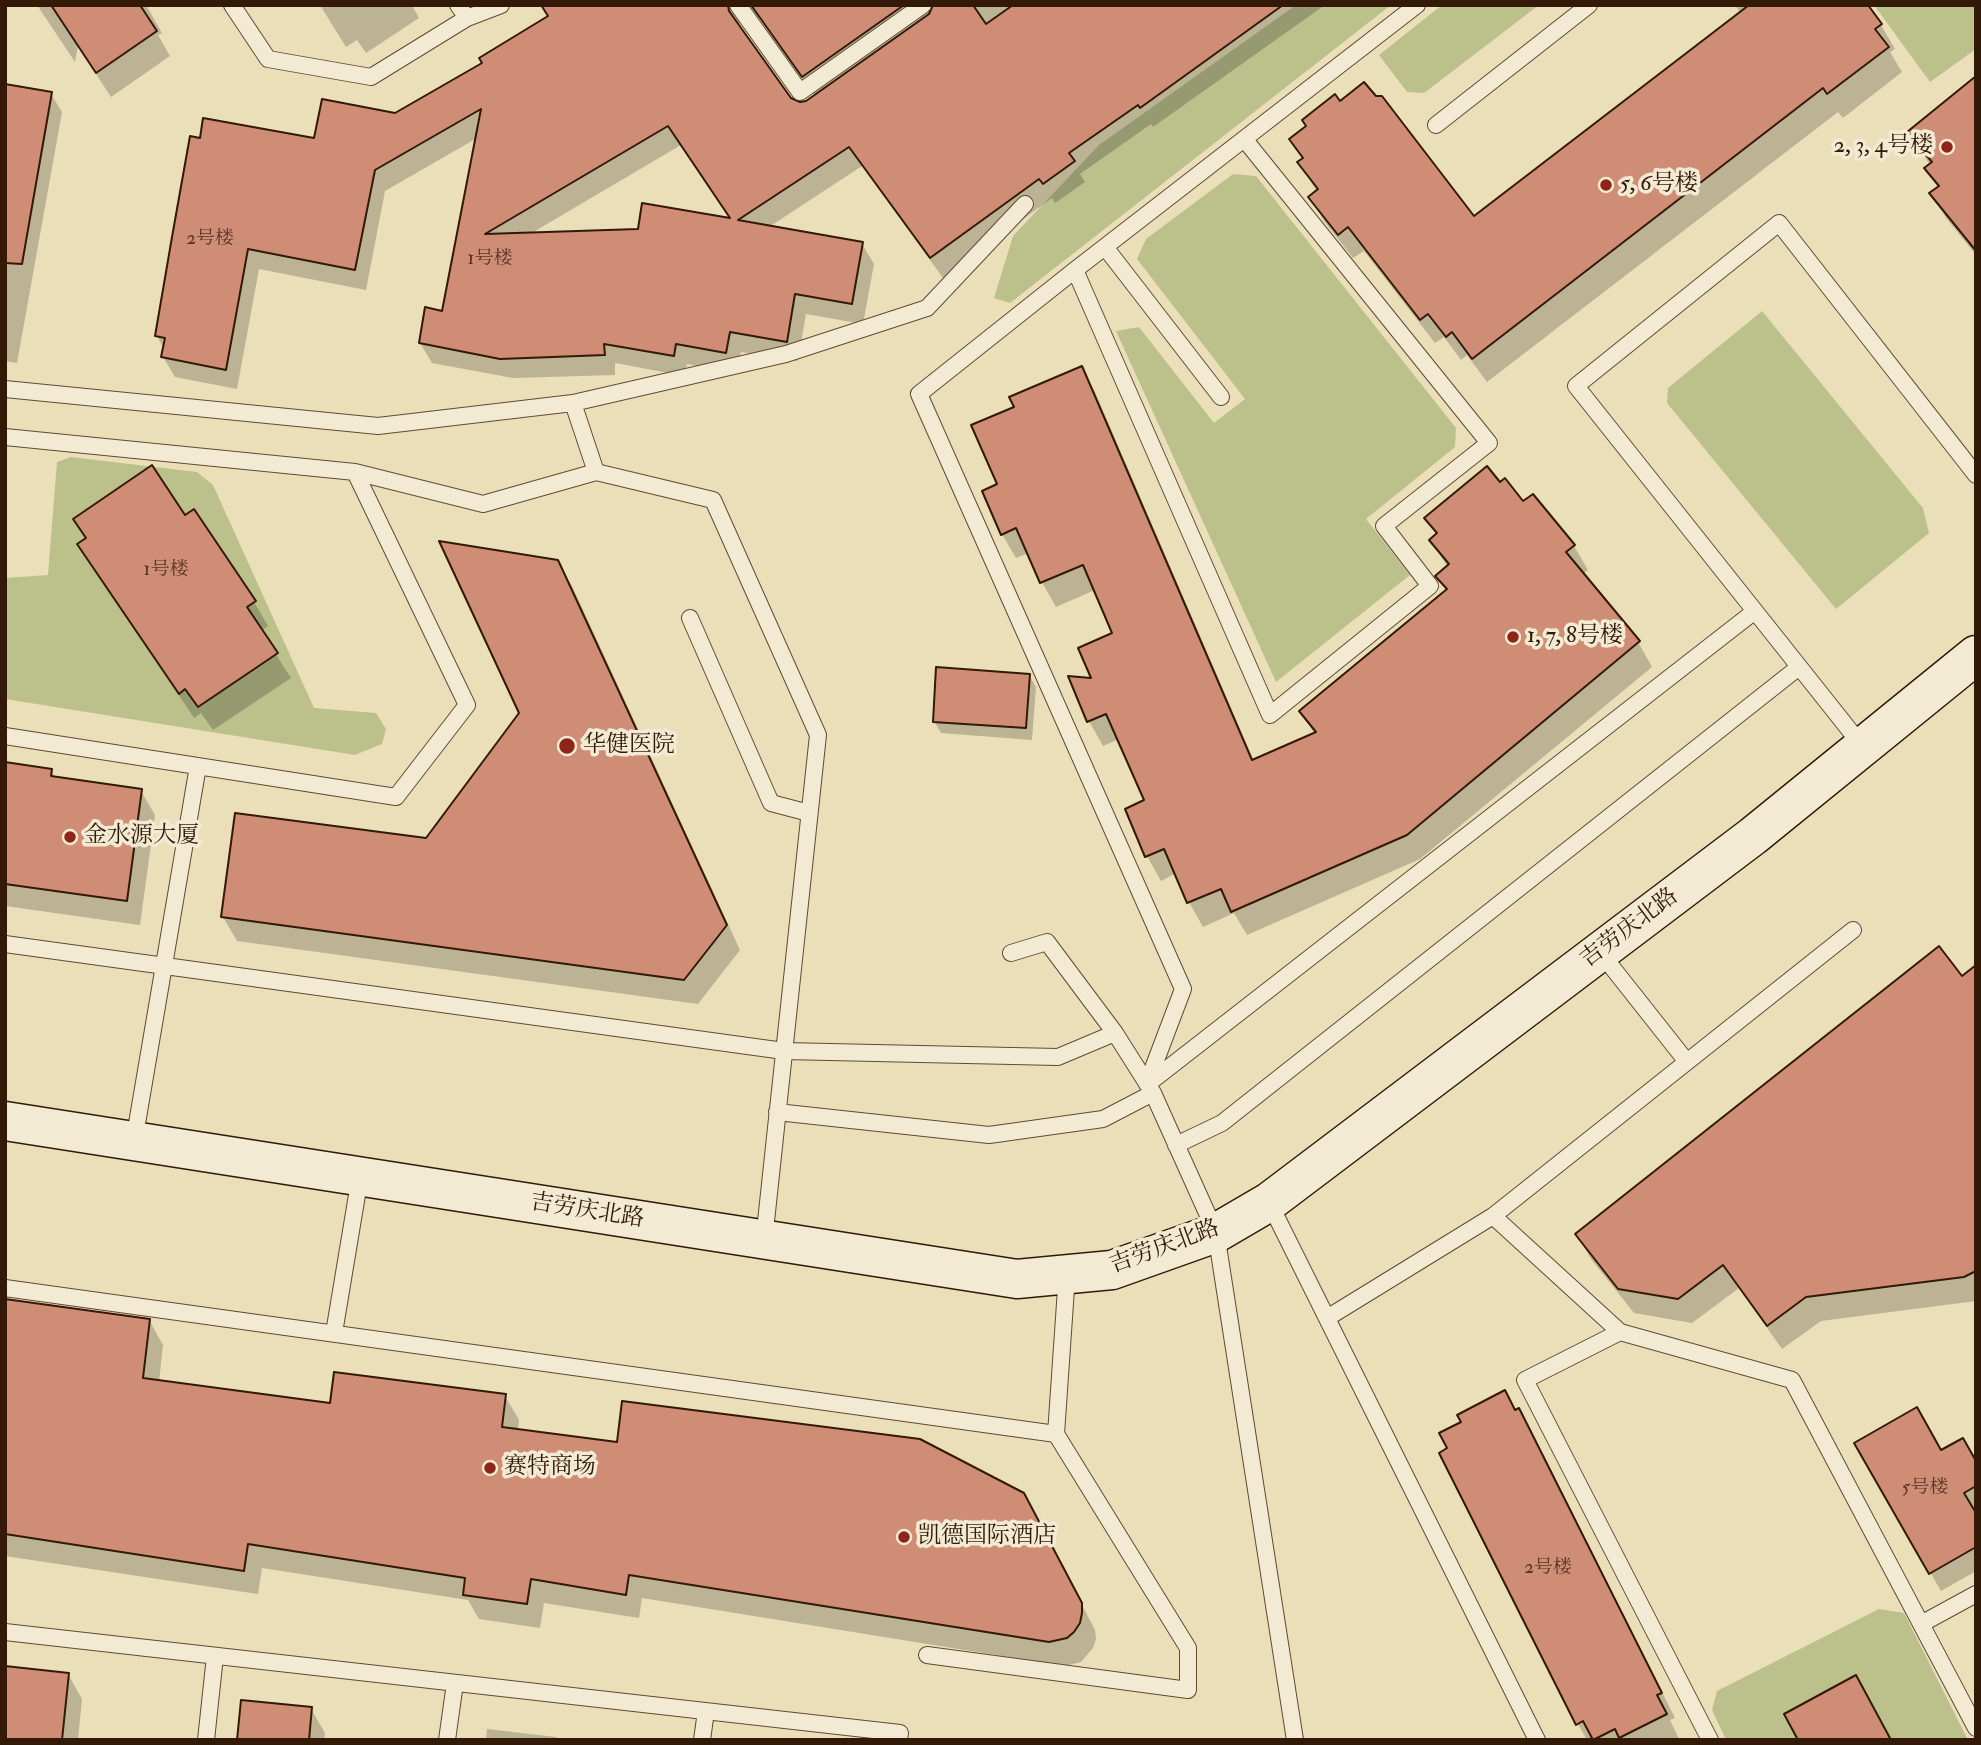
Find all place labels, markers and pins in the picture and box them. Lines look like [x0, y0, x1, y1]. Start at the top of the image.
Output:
place label: 2, 3, 4号楼 [1834, 133, 1933, 161]
marker: 2, 3, 4号楼 [1939, 139, 1955, 155]
place label: 5, 6号楼 [1620, 171, 1698, 199]
marker: 5, 6号楼 [1598, 177, 1614, 193]
place label: 1, 7, 8号楼 [1527, 623, 1623, 651]
marker: 1, 7, 8号楼 [1505, 629, 1521, 645]
place label: 华健医院 [583, 732, 675, 760]
marker: 华健医院 [557, 736, 577, 756]
place label: 金水源大厦 [84, 823, 199, 851]
marker: 金水源大厦 [62, 829, 78, 845]
place label: 赛特商场 [504, 1454, 596, 1482]
marker: 赛特商场 [482, 1460, 498, 1476]
place label: 凯德国际酒店 [918, 1523, 1056, 1551]
marker: 凯德国际酒店 [896, 1529, 912, 1545]

